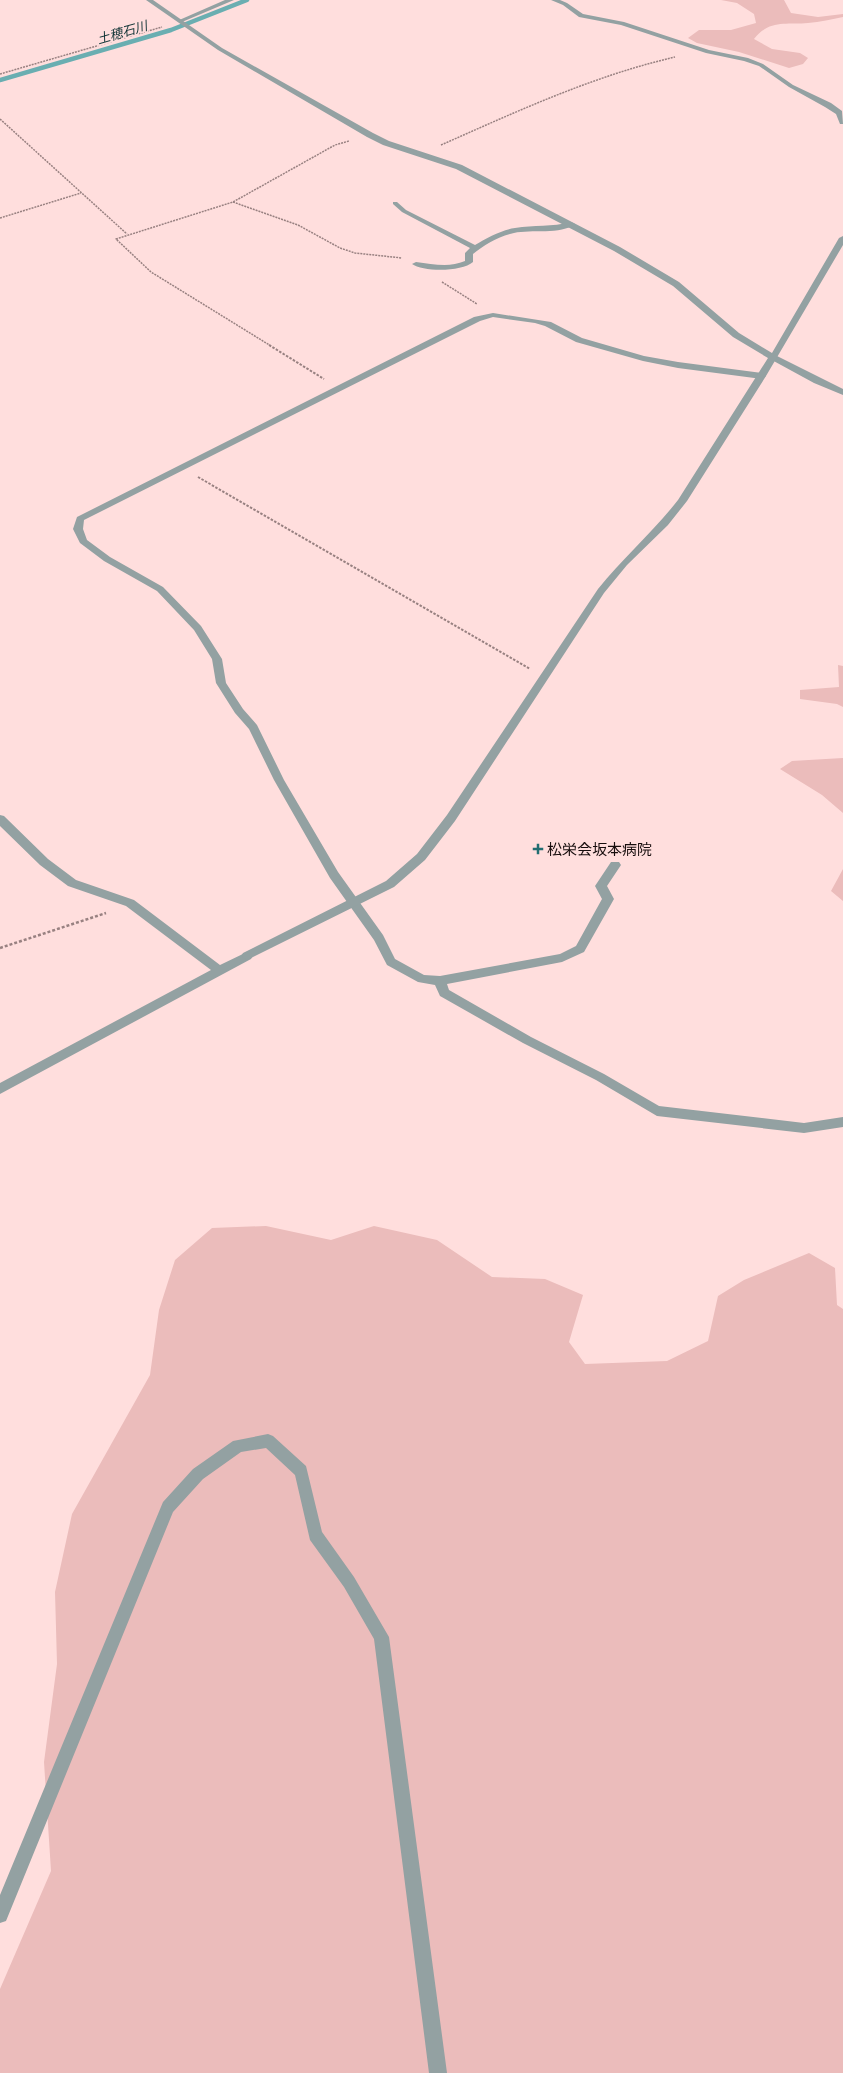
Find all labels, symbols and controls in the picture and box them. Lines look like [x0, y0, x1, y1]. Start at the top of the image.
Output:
water label: 土穂石川 [94, 15, 152, 49]
place label: 松栄会坂本病院 [547, 838, 652, 861]
marker: 松栄会坂本病院 [532, 843, 544, 855]

